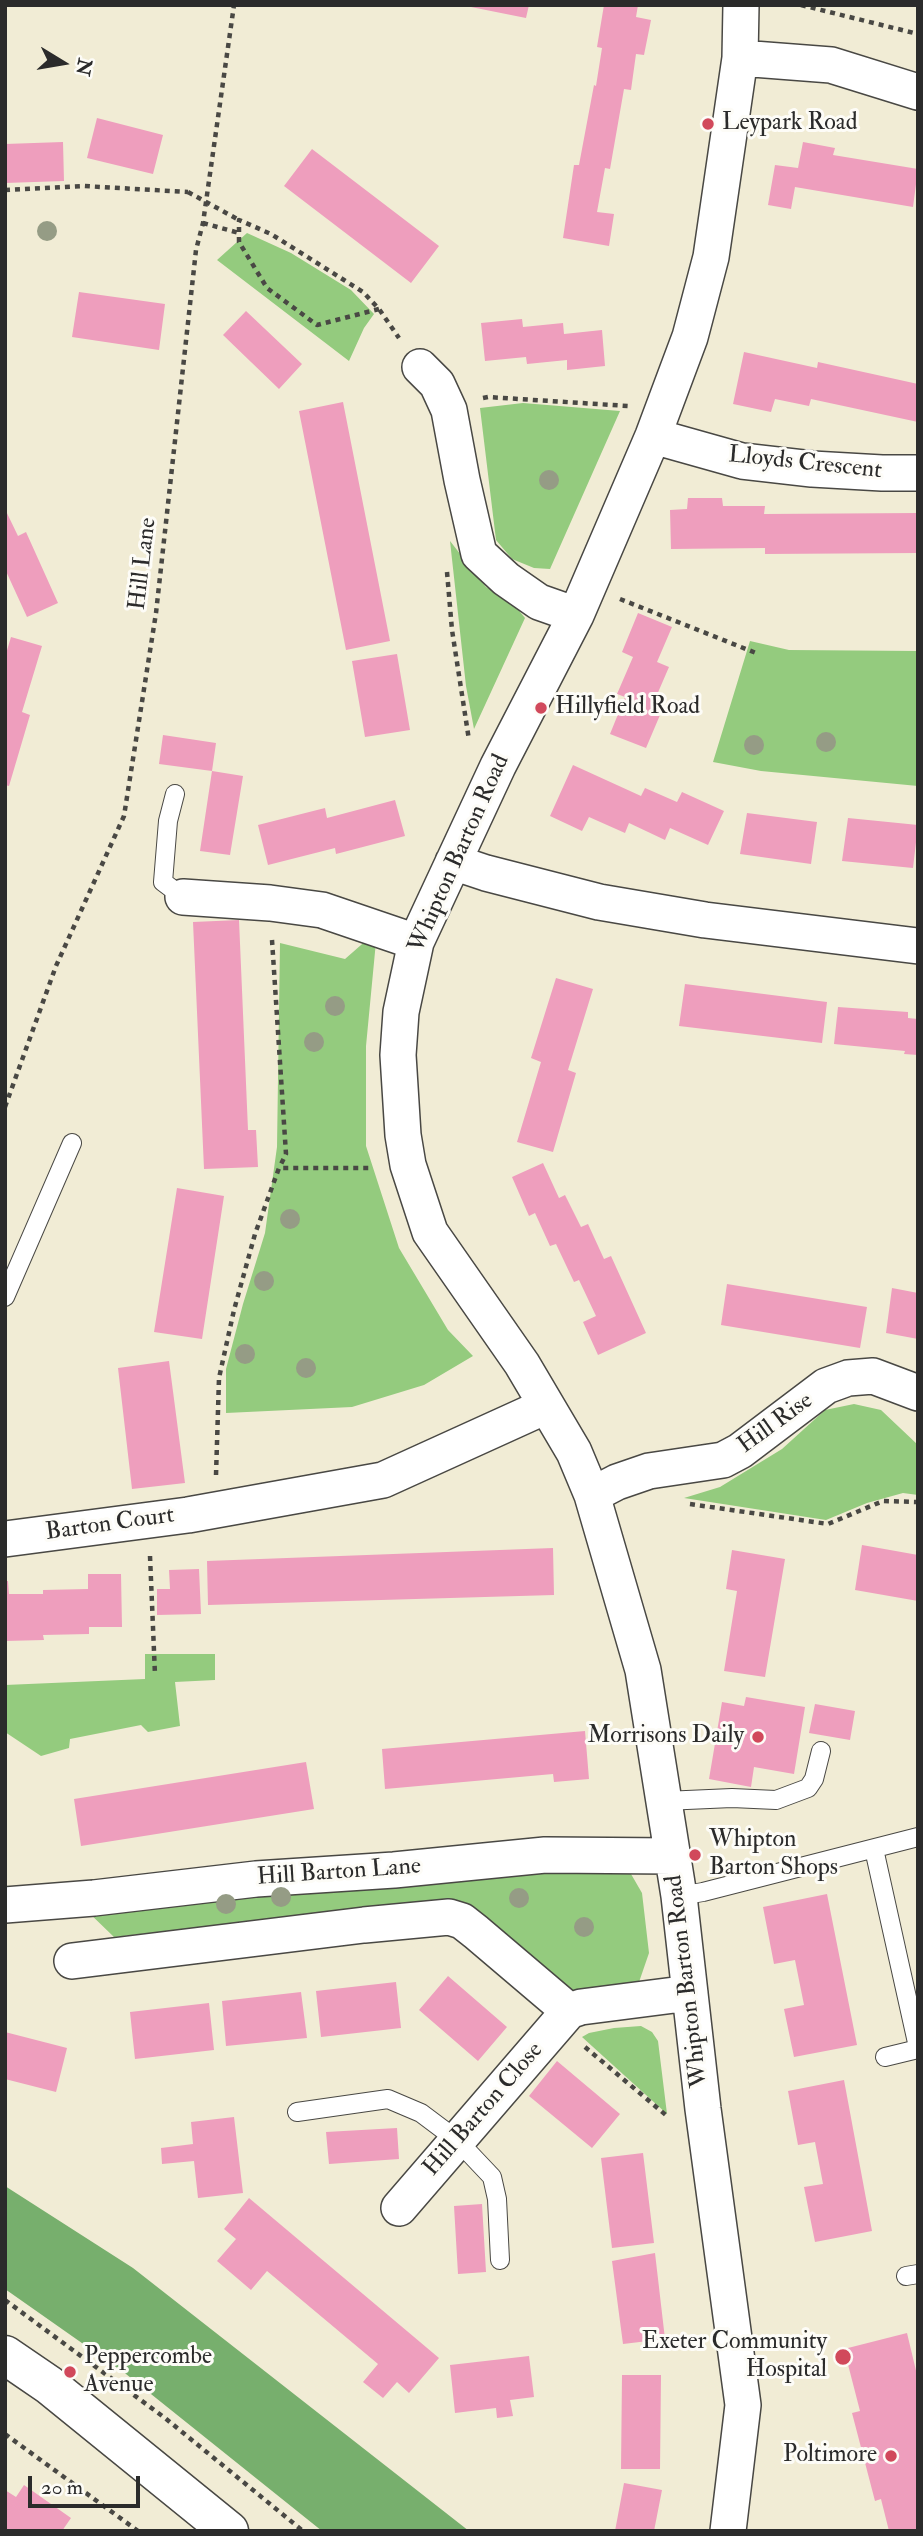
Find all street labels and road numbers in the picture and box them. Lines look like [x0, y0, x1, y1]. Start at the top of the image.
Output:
street label: Lloyds Crescent [727, 442, 883, 486]
street label: Hill Lane [124, 516, 164, 612]
street label: Whipton Barton Road [403, 750, 517, 958]
street label: Hill Rise [733, 1387, 819, 1461]
street label: Barton Court [44, 1502, 176, 1548]
street label: Hill Barton Lane [256, 1853, 422, 1893]
street label: Whipton Barton Road [661, 1873, 715, 2089]
street label: Hill Barton Close [418, 2037, 550, 2183]

